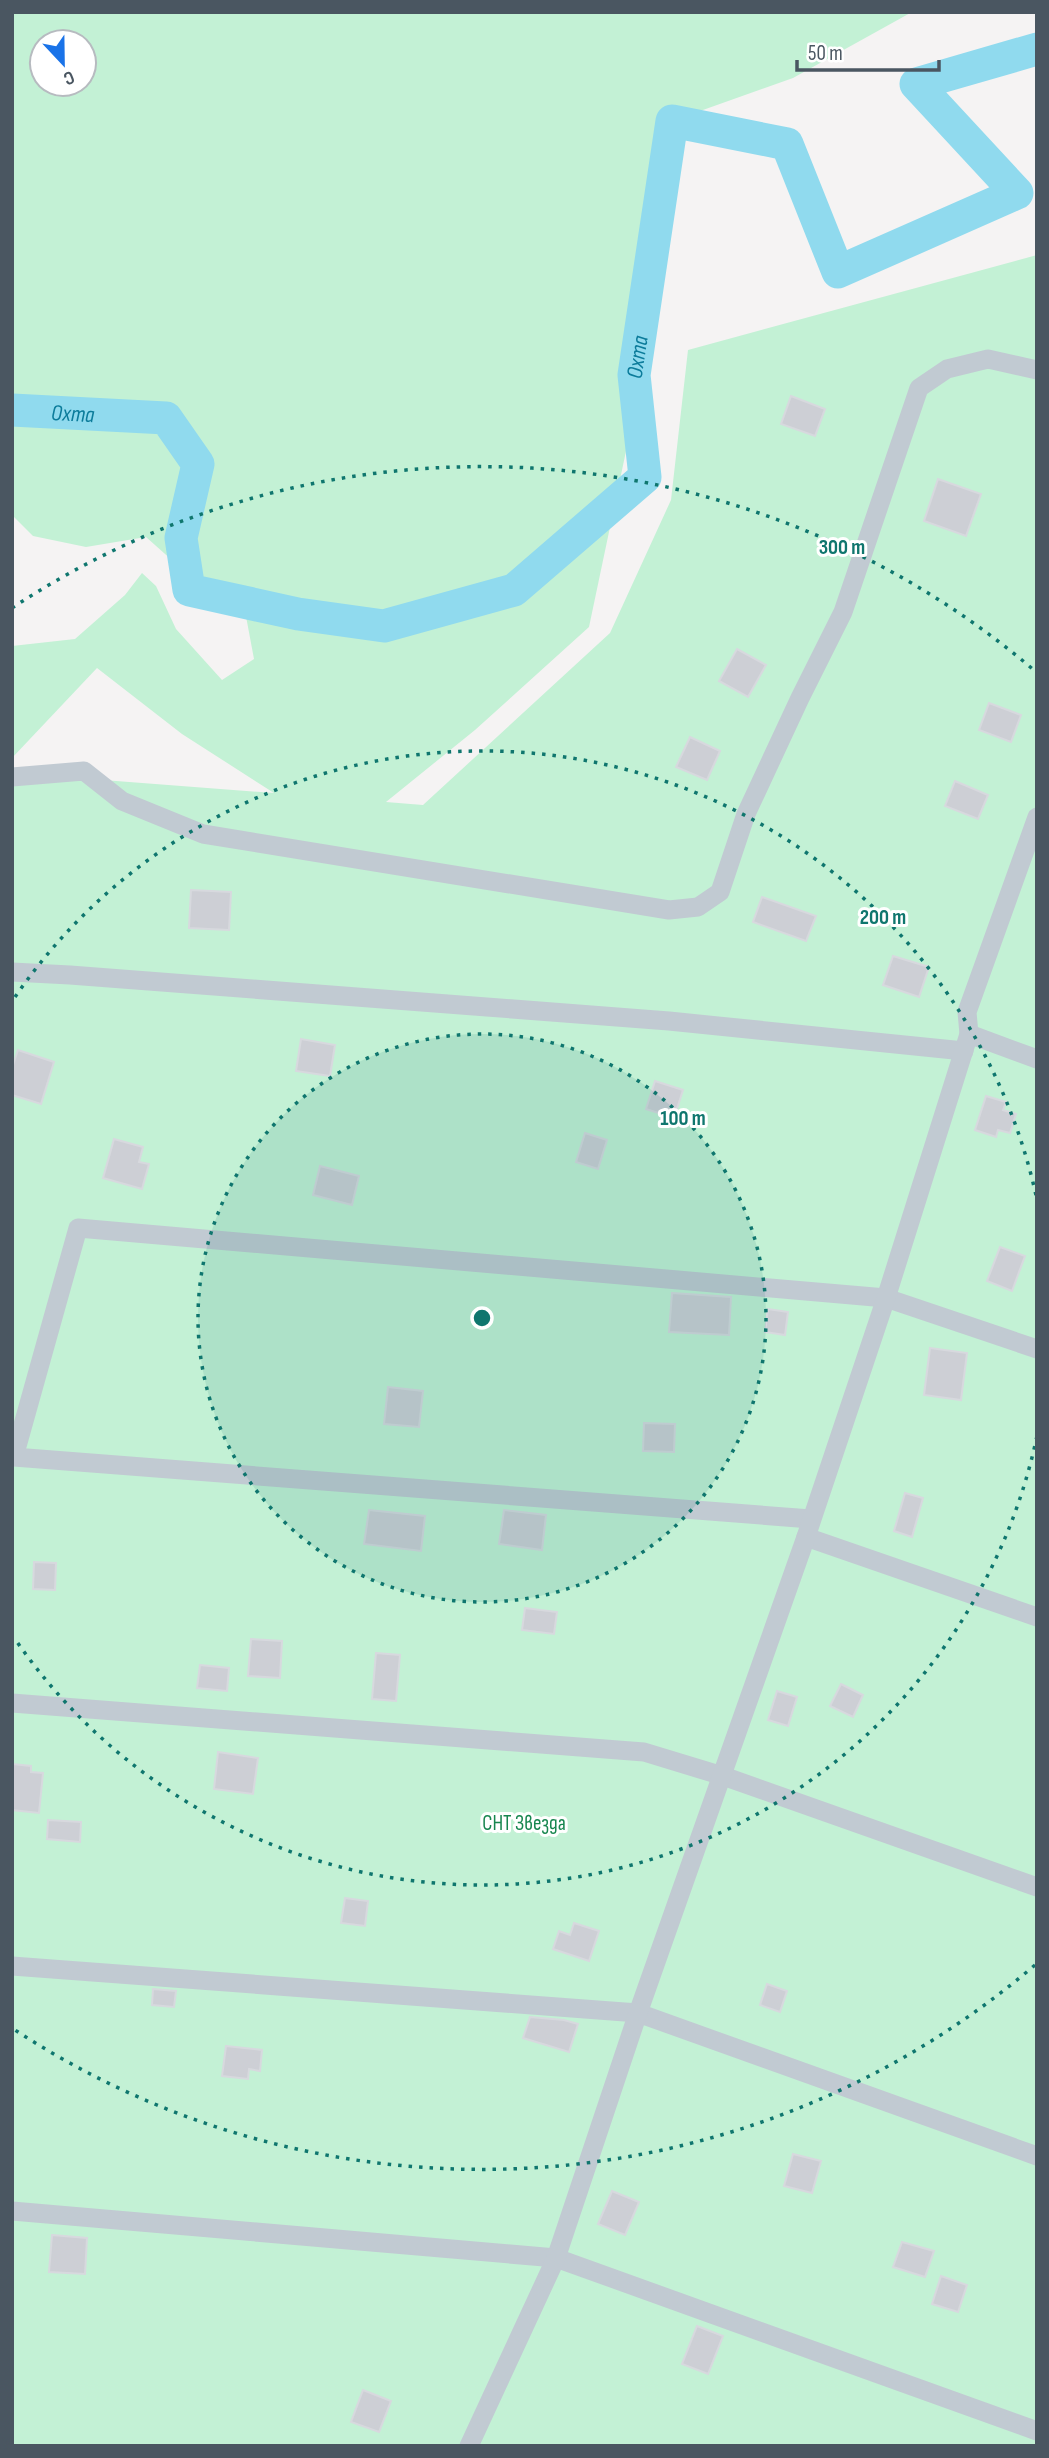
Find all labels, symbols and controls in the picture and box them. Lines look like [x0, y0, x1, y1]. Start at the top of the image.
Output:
north arrow [28, 28, 98, 98]
scale bar [797, 28, 939, 72]
text: 50 m [808, 41, 843, 66]
text: С [60, 65, 78, 90]
water label: Охта [621, 333, 655, 381]
water label: Охта [50, 399, 96, 429]
text: 300 m [819, 535, 865, 560]
text: 200 m [860, 905, 906, 930]
text: 100 m [660, 1106, 706, 1131]
centre of rings [470, 1306, 494, 1330]
park label: СНТ Звезда [482, 1811, 566, 1836]

